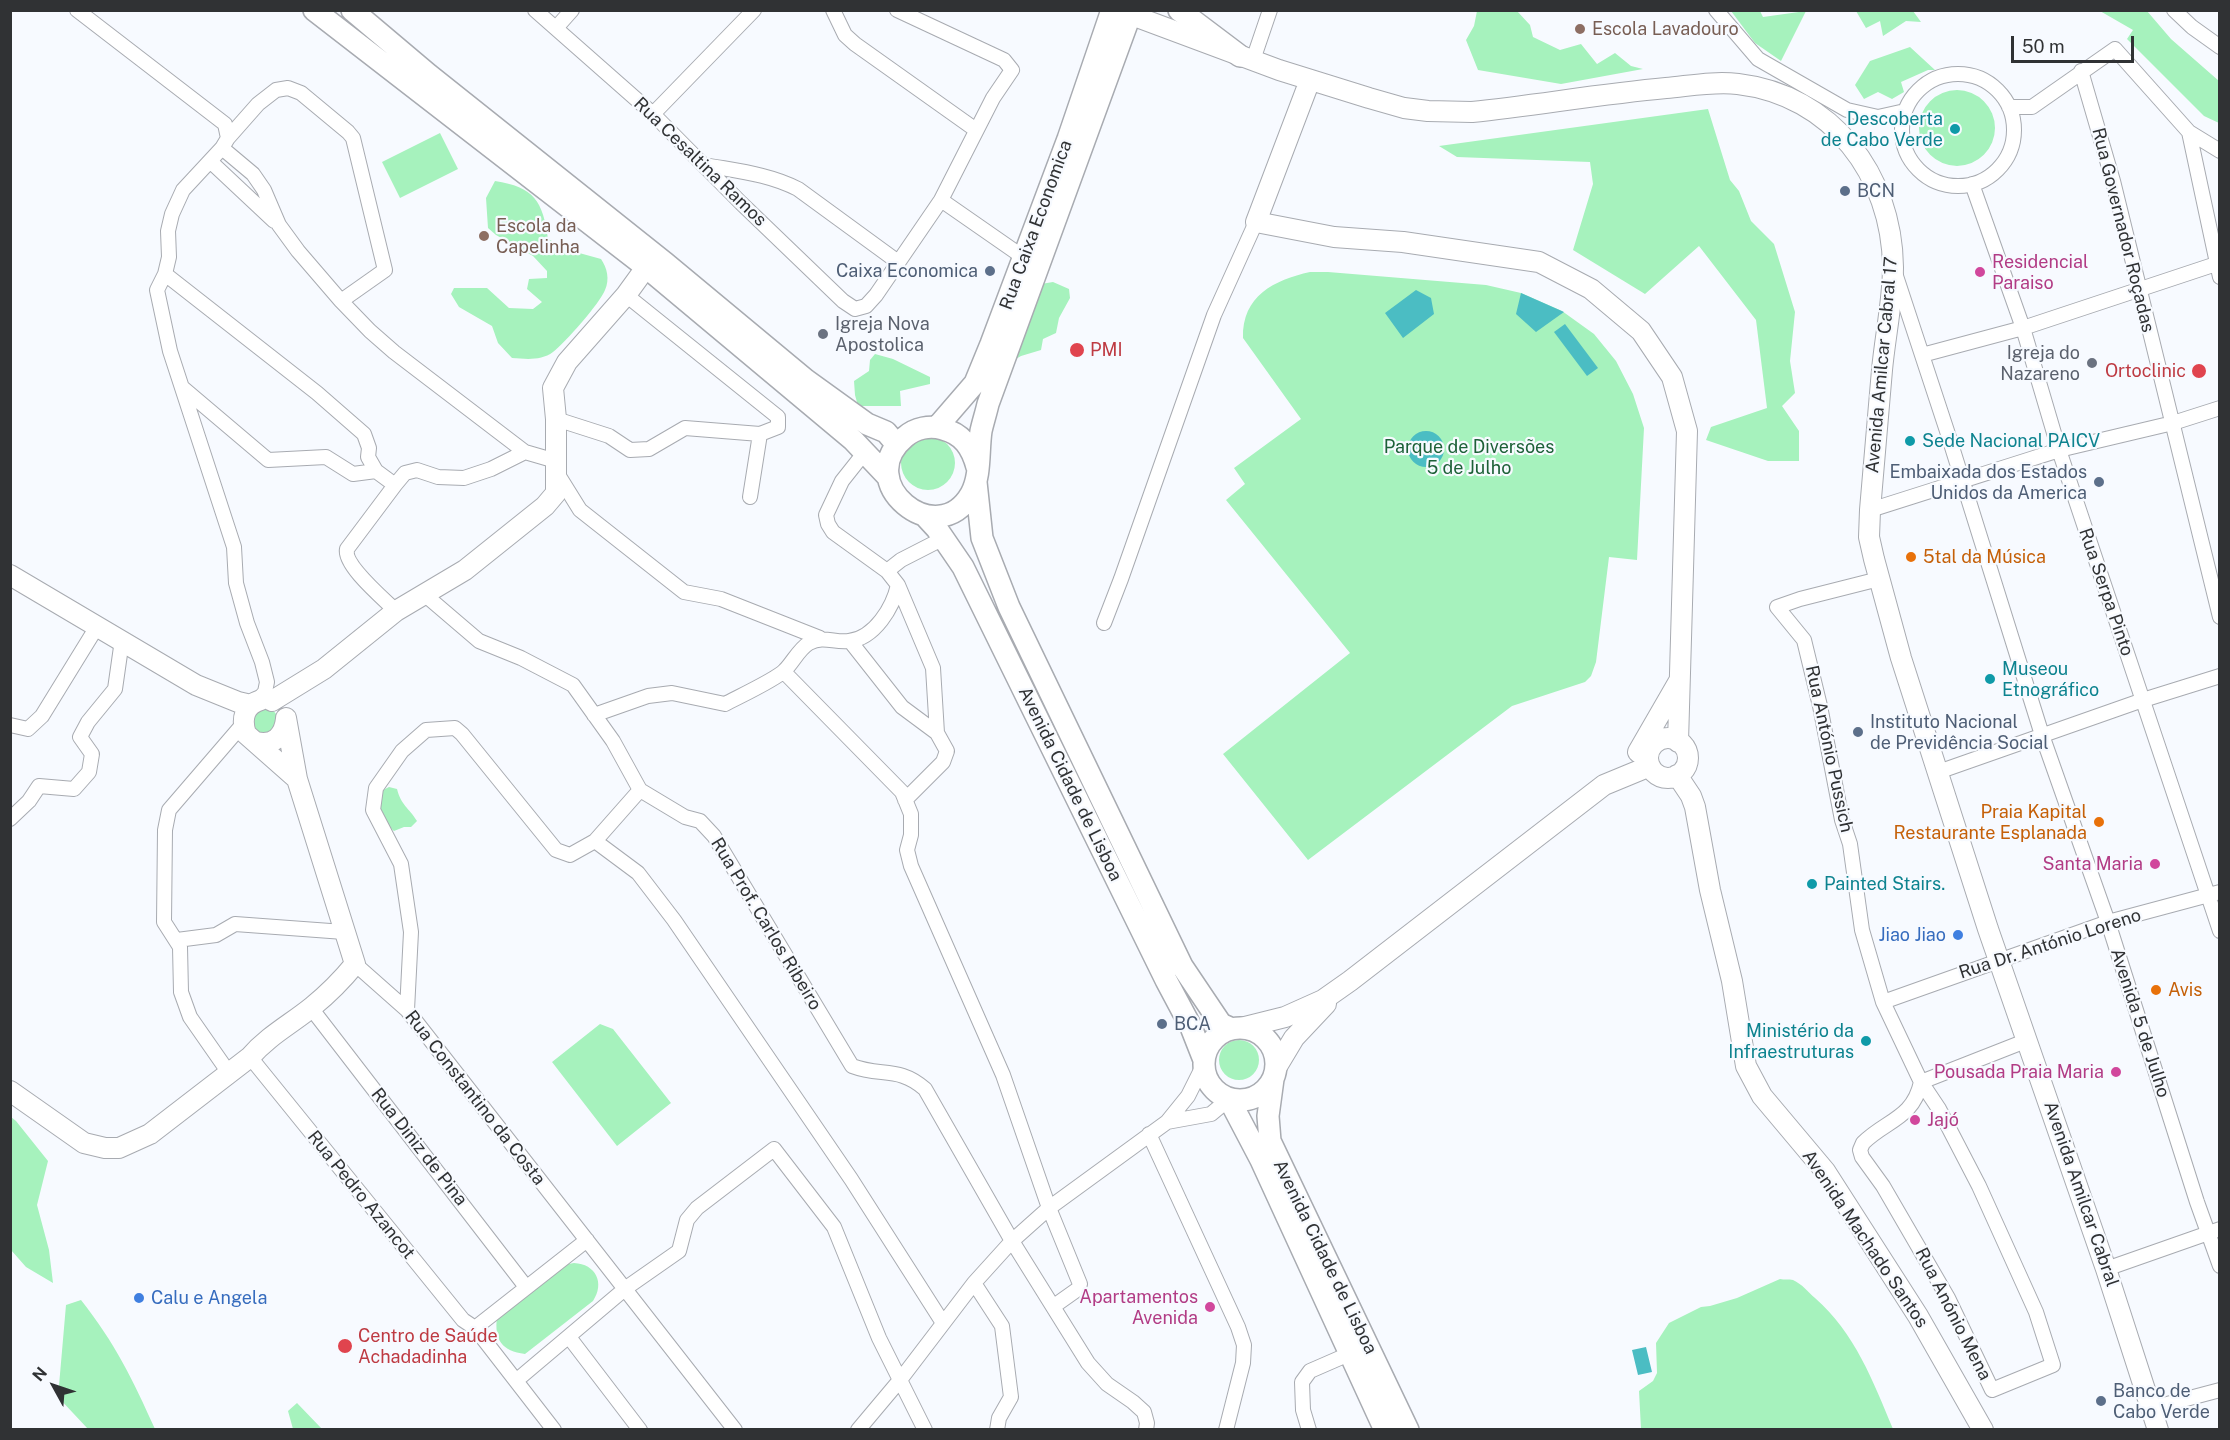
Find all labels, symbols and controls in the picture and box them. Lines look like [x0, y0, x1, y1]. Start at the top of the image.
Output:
place label: Escola Lavadouro [1592, 18, 1739, 40]
marker: Escola Lavadouro [1573, 22, 1587, 36]
scale bar [2014, 24, 2137, 62]
text: 50 m [2022, 36, 2065, 57]
street label: Rua Cesaltina Ramos [629, 93, 771, 231]
place label: Descoberta de Cabo Verde [1821, 108, 1943, 150]
marker: Descoberta de Cabo Verde [1948, 122, 1962, 136]
street label: Rua Governador Roçadas [2087, 125, 2159, 335]
street label: Rua Caixa Economica [995, 137, 1077, 313]
place label: BCN [1857, 180, 1895, 202]
marker: BCN [1838, 184, 1852, 198]
place label: Escola da Capelinha [496, 215, 580, 258]
marker: Escola da Capelinha [477, 229, 491, 243]
place label: Residencial Paraiso [1992, 251, 2088, 294]
street label: Avenida Amilcar Cabral 17 [1862, 256, 1902, 474]
place label: Caixa Economica [836, 260, 978, 282]
marker: Caixa Economica [983, 264, 997, 278]
marker: Residencial Paraiso [1973, 265, 1987, 279]
place label: Igreja Nova Apostolica [835, 313, 930, 356]
marker: Igreja Nova Apostolica [816, 327, 830, 341]
place label: PMI [1090, 339, 1122, 361]
marker: PMI [1068, 341, 1086, 359]
place label: Igreja do Nazareno [2000, 342, 2080, 385]
marker: Igreja do Nazareno [2085, 356, 2099, 370]
place label: Ortoclinic [2105, 360, 2186, 382]
marker: Ortoclinic [2190, 362, 2208, 380]
place label: Sede Nacional PAICV [1922, 430, 2100, 452]
marker: Sede Nacional PAICV [1903, 434, 1917, 448]
park label: Parque de Diversões 5 de Julho [1384, 436, 1554, 478]
place label: Embaixada dos Estados Unidos da America [1890, 461, 2087, 504]
marker: Embaixada dos Estados Unidos da America [2092, 475, 2106, 489]
street label: Rua Serpa Pinto [2074, 525, 2138, 659]
place label: 5tal da Música [1923, 546, 2046, 568]
marker: 5tal da Música [1904, 550, 1918, 564]
place label: Museou Etnográfico [2002, 658, 2099, 700]
street label: Rua António Pussich [1801, 663, 1857, 835]
marker: Museou Etnográfico [1983, 672, 1997, 686]
street label: Avenida Cidade de Lisboa [1013, 683, 1127, 885]
place label: Instituto Nacional de Previdência Social [1870, 711, 2049, 754]
marker: Instituto Nacional de Previdência Social [1851, 725, 1865, 739]
place label: Praia Kapital Restaurante Esplanada [1893, 801, 2087, 844]
marker: Praia Kapital Restaurante Esplanada [2092, 815, 2106, 829]
street label: Rua Prof. Carlos Ribeiro [706, 834, 826, 1014]
place label: Santa Maria [2042, 853, 2143, 875]
marker: Santa Maria [2148, 857, 2162, 871]
place label: Painted Stairs. [1824, 873, 1945, 895]
marker: Painted Stairs. [1805, 877, 1819, 891]
street label: Rua Dr. António Loreno [1956, 904, 2144, 984]
place label: Jiao Jiao [1878, 924, 1946, 946]
marker: Jiao Jiao [1951, 928, 1965, 942]
street label: Avenida 5 de Julho [2106, 946, 2174, 1100]
place label: Avis [2168, 979, 2202, 1001]
marker: Avis [2149, 983, 2163, 997]
street label: Rua Constantino da Costa [400, 1007, 550, 1189]
place label: BCA [1174, 1013, 1211, 1035]
marker: BCA [1155, 1017, 1169, 1031]
place label: Ministério da Infraestruturas [1728, 1020, 1854, 1062]
marker: Ministério da Infraestruturas [1859, 1034, 1873, 1048]
place label: Pousada Praia Maria [1934, 1061, 2104, 1083]
marker: Pousada Praia Maria [2109, 1065, 2123, 1079]
street label: Rua Diniz de Pina [366, 1084, 472, 1210]
street label: Avenida Amilcar Cabral [2039, 1098, 2123, 1290]
place label: Jajó [1927, 1109, 1959, 1131]
marker: Jajó [1908, 1113, 1922, 1127]
street label: Rua Pedro Azancot [303, 1126, 419, 1264]
street label: Avenida Machado Santos [1797, 1146, 1933, 1332]
street label: Avenida Cidade de Lisboa [1268, 1156, 1382, 1358]
street label: Rua Anónio Mena [1910, 1244, 1996, 1384]
place label: Apartamentos Avenida [1079, 1286, 1198, 1328]
place label: Calu e Angela [151, 1287, 267, 1309]
marker: Calu e Angela [132, 1291, 146, 1305]
marker: Apartamentos Avenida [1203, 1300, 1217, 1314]
place label: Centro de Saúde Achadadinha [358, 1325, 498, 1368]
marker: Centro de Saúde Achadadinha [336, 1337, 354, 1355]
north arrow [24, 1356, 84, 1416]
text: N [29, 1363, 51, 1385]
place label: Banco de Cabo Verde [2113, 1380, 2210, 1422]
marker: Banco de Cabo Verde [2094, 1394, 2108, 1408]

